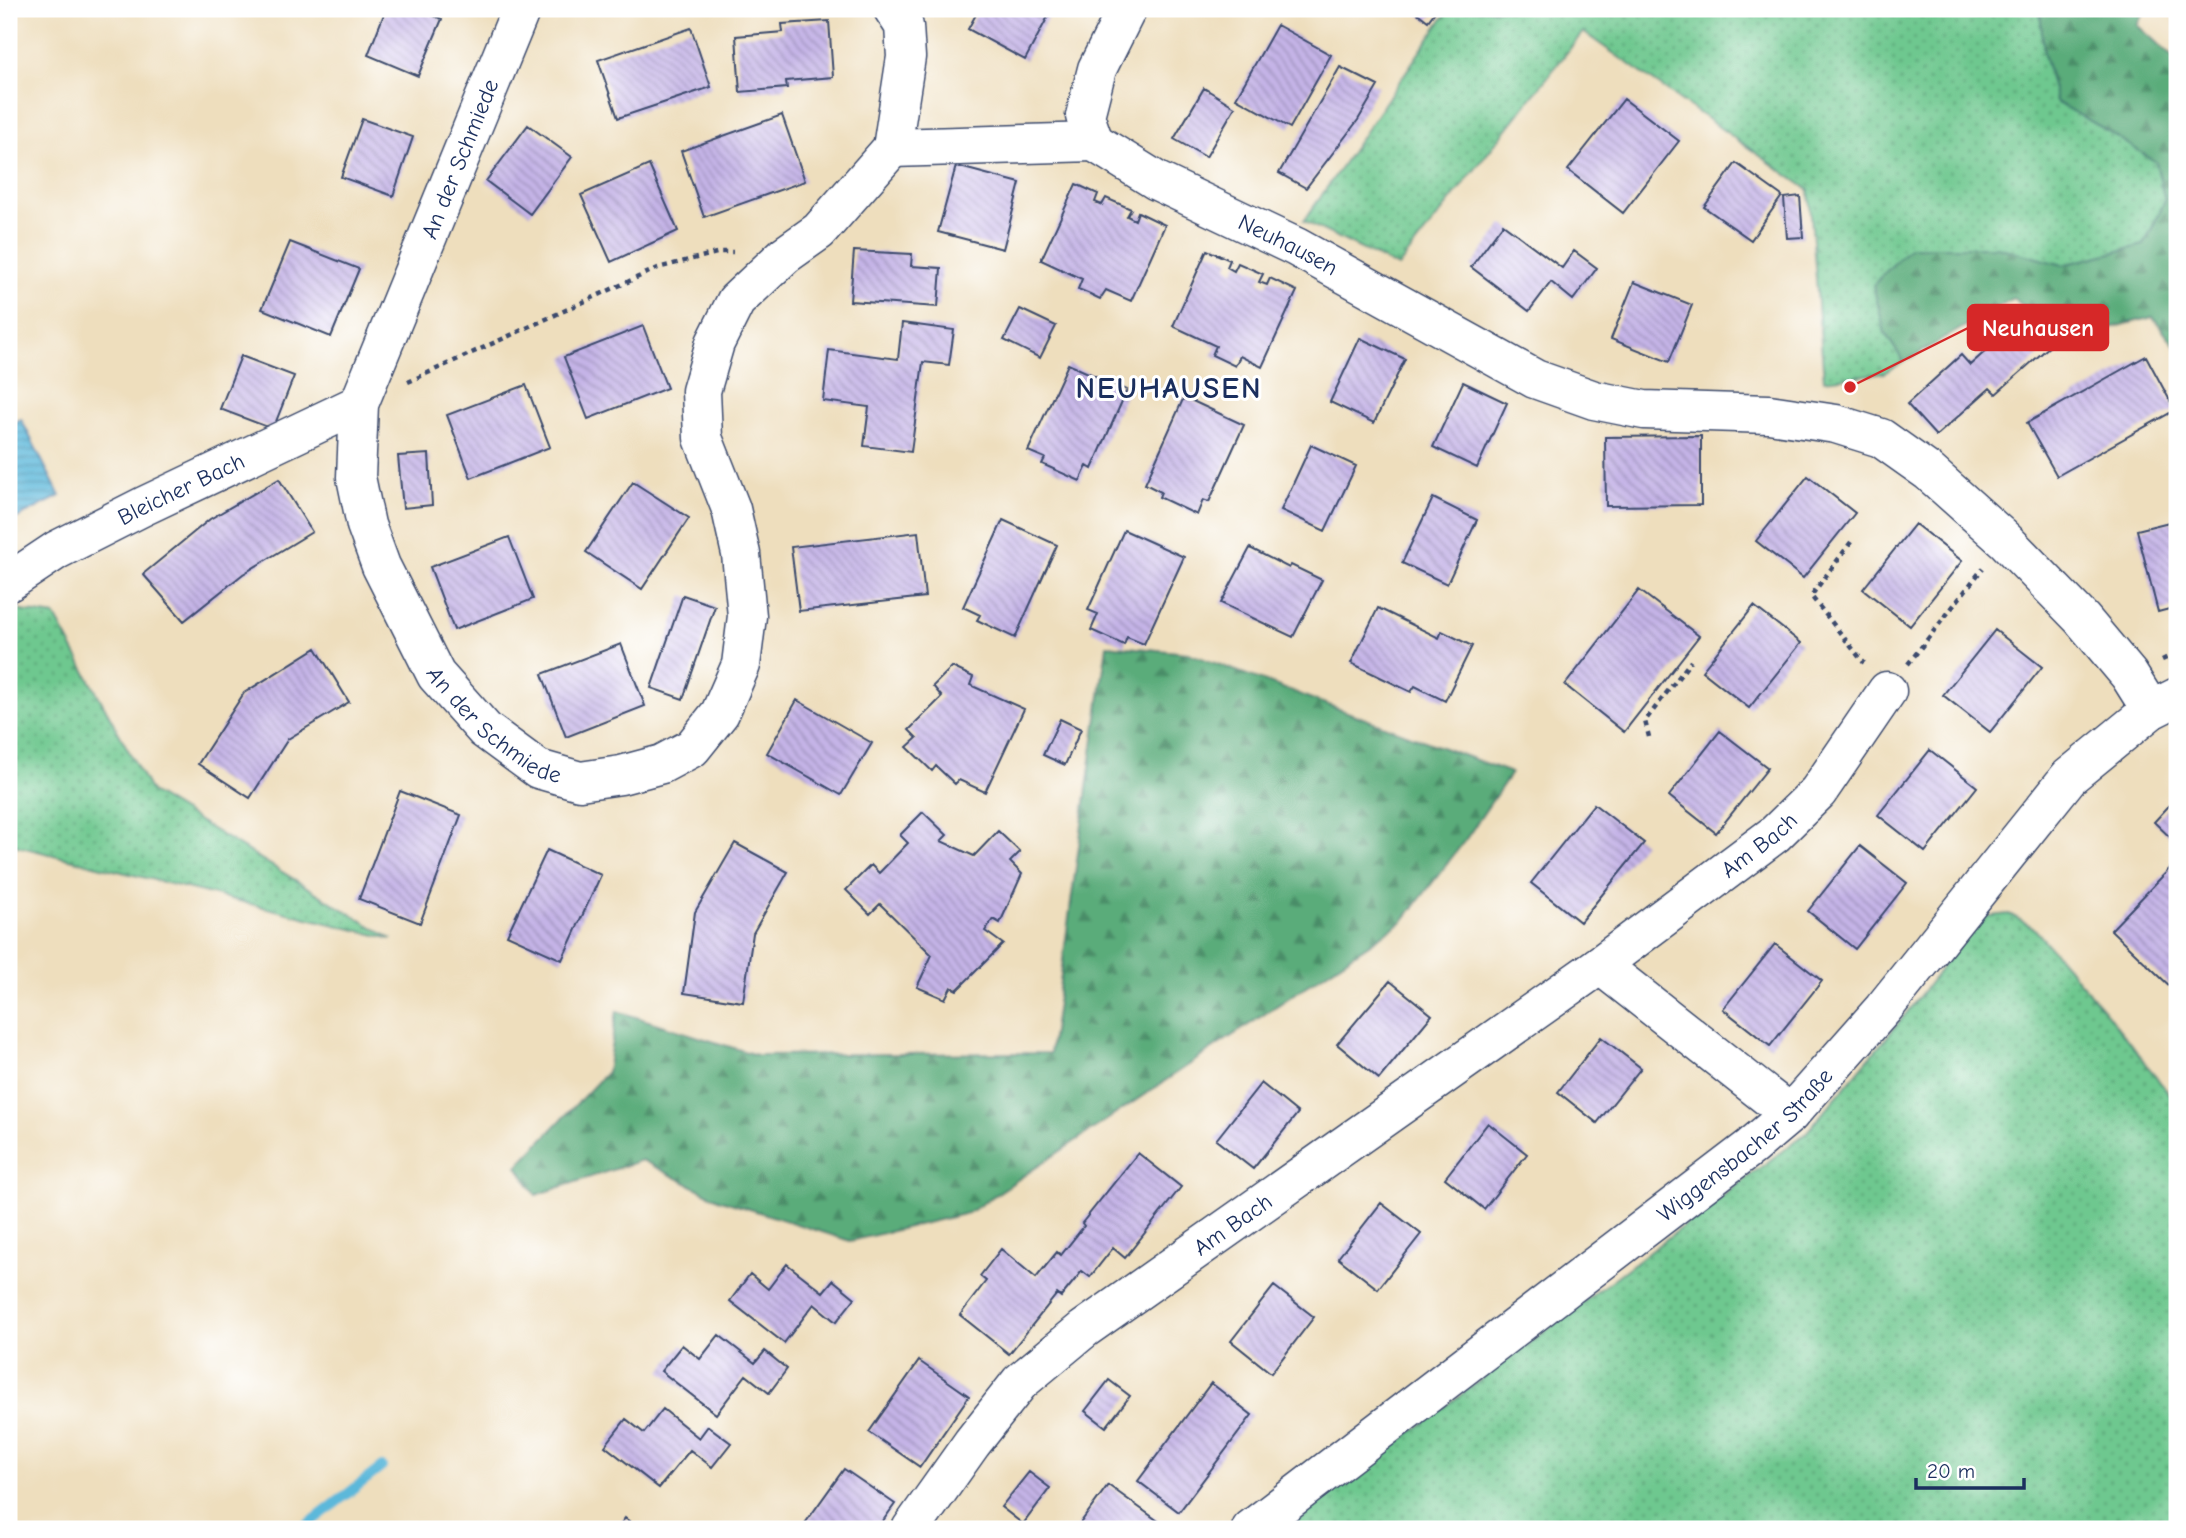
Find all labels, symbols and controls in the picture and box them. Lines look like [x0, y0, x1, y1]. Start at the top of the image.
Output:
street label: An der Schmiede [416, 75, 504, 243]
street label: Neuhausen [1234, 208, 1343, 281]
callout: Neuhausen [1968, 305, 2108, 350]
text: Neuhausen [1982, 314, 2094, 342]
district label: NEUHAUSEN [1075, 371, 1263, 406]
street label: Bleicher Bach [113, 447, 249, 531]
street label: An der Schmiede [421, 663, 565, 789]
street label: Am Bach [1716, 806, 1803, 883]
street label: Wiggensbacher Straße [1652, 1062, 1838, 1227]
street label: Am Bach [1188, 1187, 1277, 1261]
scale bar [1916, 1447, 2025, 1491]
text: 20 m [1927, 1459, 1975, 1483]

